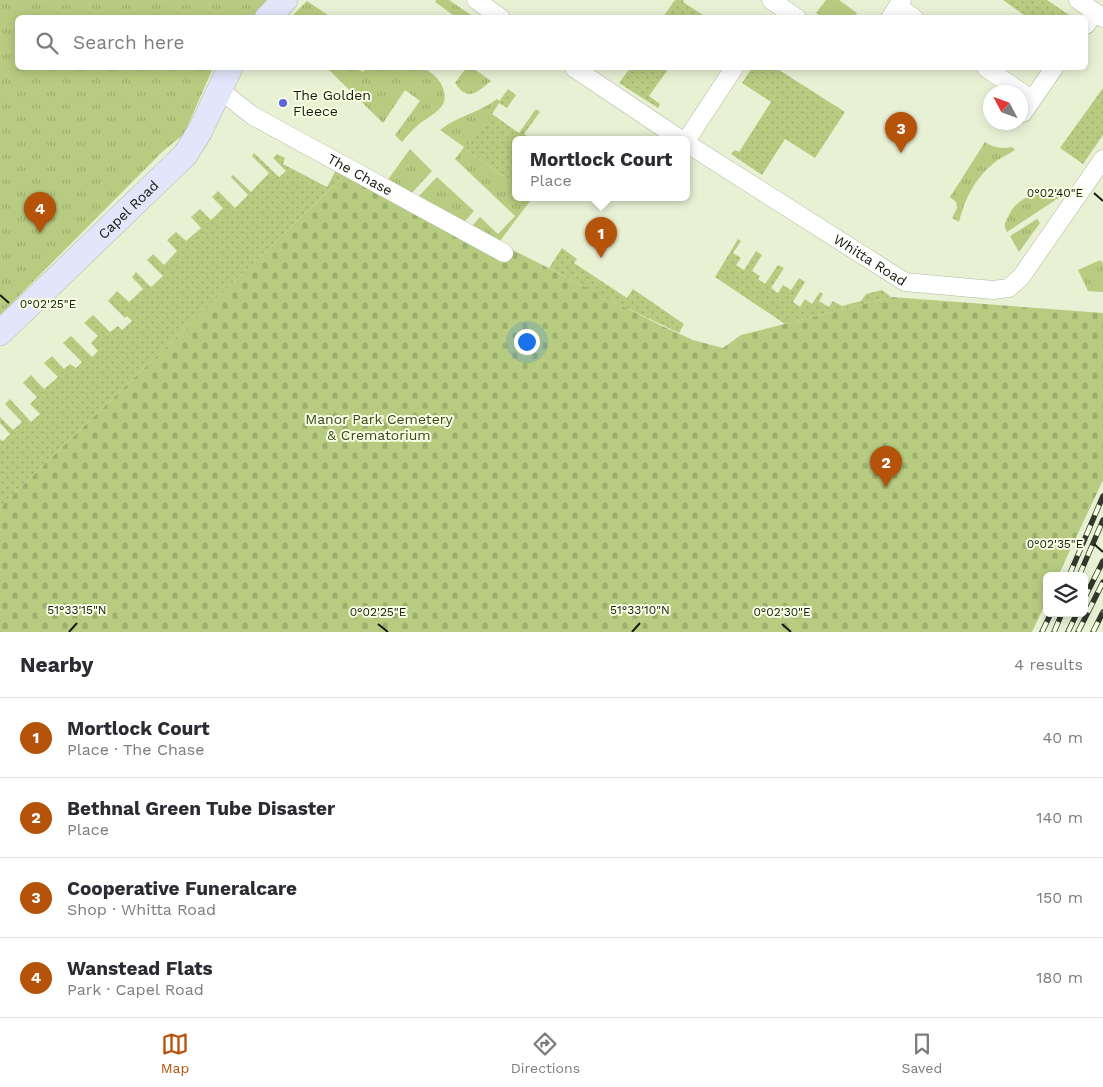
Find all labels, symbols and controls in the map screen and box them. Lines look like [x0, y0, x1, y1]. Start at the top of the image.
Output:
search box [15, 15, 1088, 70]
icon: search [33, 29, 61, 57]
text: Search here [73, 31, 184, 54]
north arrow [983, 85, 1028, 130]
place label: The Golden Fleece [293, 87, 371, 119]
marker: The Golden Fleece [277, 97, 289, 109]
pin: 3 [885, 112, 917, 153]
popup [512, 136, 690, 201]
text: Mortlock Court [530, 148, 672, 171]
street label: The Chase [325, 150, 395, 199]
text: Place [530, 171, 572, 190]
street label: Capel Road [95, 177, 162, 242]
text: 0°02'40"E [1027, 186, 1084, 200]
pin: 4 [24, 192, 56, 233]
pin: 1 [585, 217, 617, 258]
street label: Whitta Road [831, 231, 910, 289]
text: 0°02'25"E [20, 297, 77, 311]
your location [514, 329, 540, 355]
park label: Manor Park Cemetery & Crematorium [305, 411, 453, 443]
pin: 2 [870, 446, 902, 487]
text: 0°02'35"E [1027, 537, 1084, 551]
map controls [1043, 572, 1088, 617]
button: layers [1043, 572, 1088, 617]
text: 51°33'15"N [47, 603, 107, 617]
text: 51°33'10"N [610, 603, 670, 617]
text: 0°02'25"E [350, 605, 407, 619]
text: 0°02'30"E [753, 605, 811, 619]
text: Nearby [20, 652, 93, 677]
text: 4 results [1014, 655, 1083, 674]
text: Mortlock Court [67, 717, 210, 740]
text: 1 [33, 728, 39, 747]
text: 40 m [1043, 728, 1083, 747]
text: Place · The Chase [67, 740, 205, 759]
text: Bethnal Green Tube Disaster [67, 797, 335, 820]
text: 2 [31, 808, 41, 827]
text: 140 m [1036, 808, 1083, 827]
text: Place [67, 820, 109, 839]
text: Cooperative Funeralcare [67, 877, 297, 900]
text: 3 [31, 888, 41, 907]
text: 150 m [1037, 888, 1083, 907]
text: Shop · Whitta Road [67, 900, 216, 919]
text: Wanstead Flats [67, 957, 213, 980]
text: 4 [31, 968, 41, 987]
text: 180 m [1036, 968, 1083, 987]
text: Park · Capel Road [67, 980, 204, 999]
tab: Map [161, 1030, 189, 1076]
tab: Directions [511, 1030, 580, 1076]
tab: Saved [902, 1030, 942, 1076]

